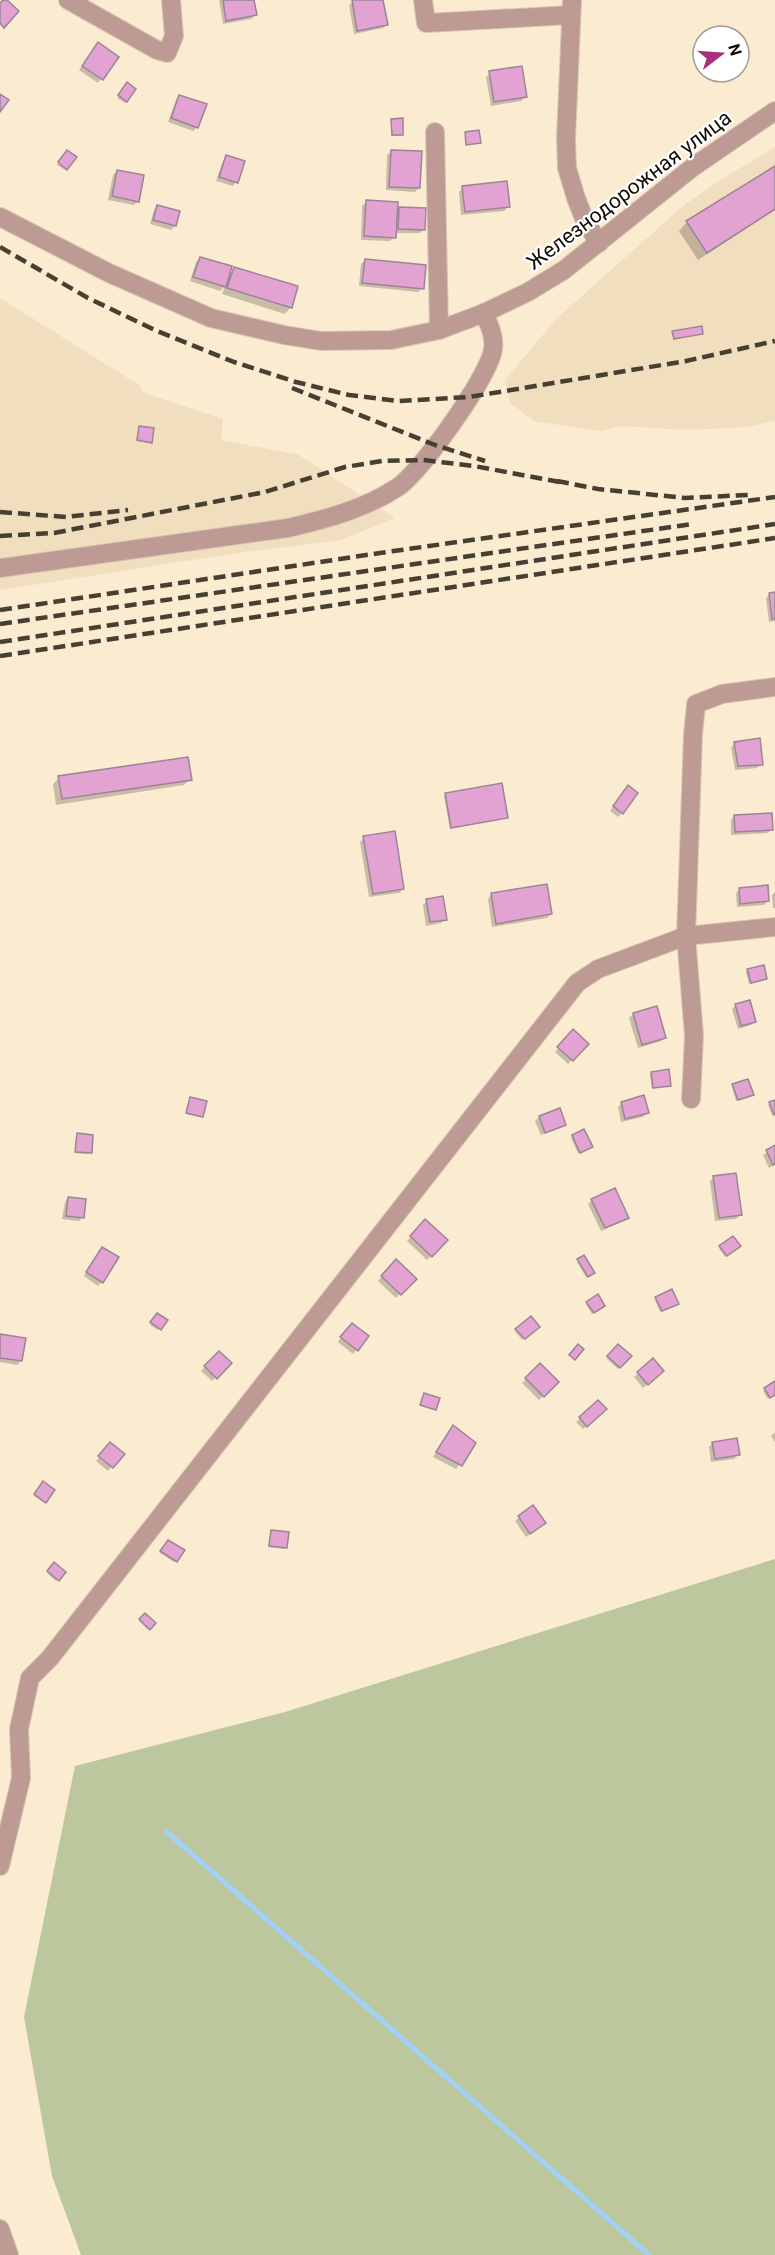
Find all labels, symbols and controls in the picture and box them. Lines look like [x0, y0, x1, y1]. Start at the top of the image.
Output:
north arrow [691, 24, 751, 84]
text: N [724, 42, 746, 58]
street label: Железнодорожная улица [522, 105, 736, 275]

